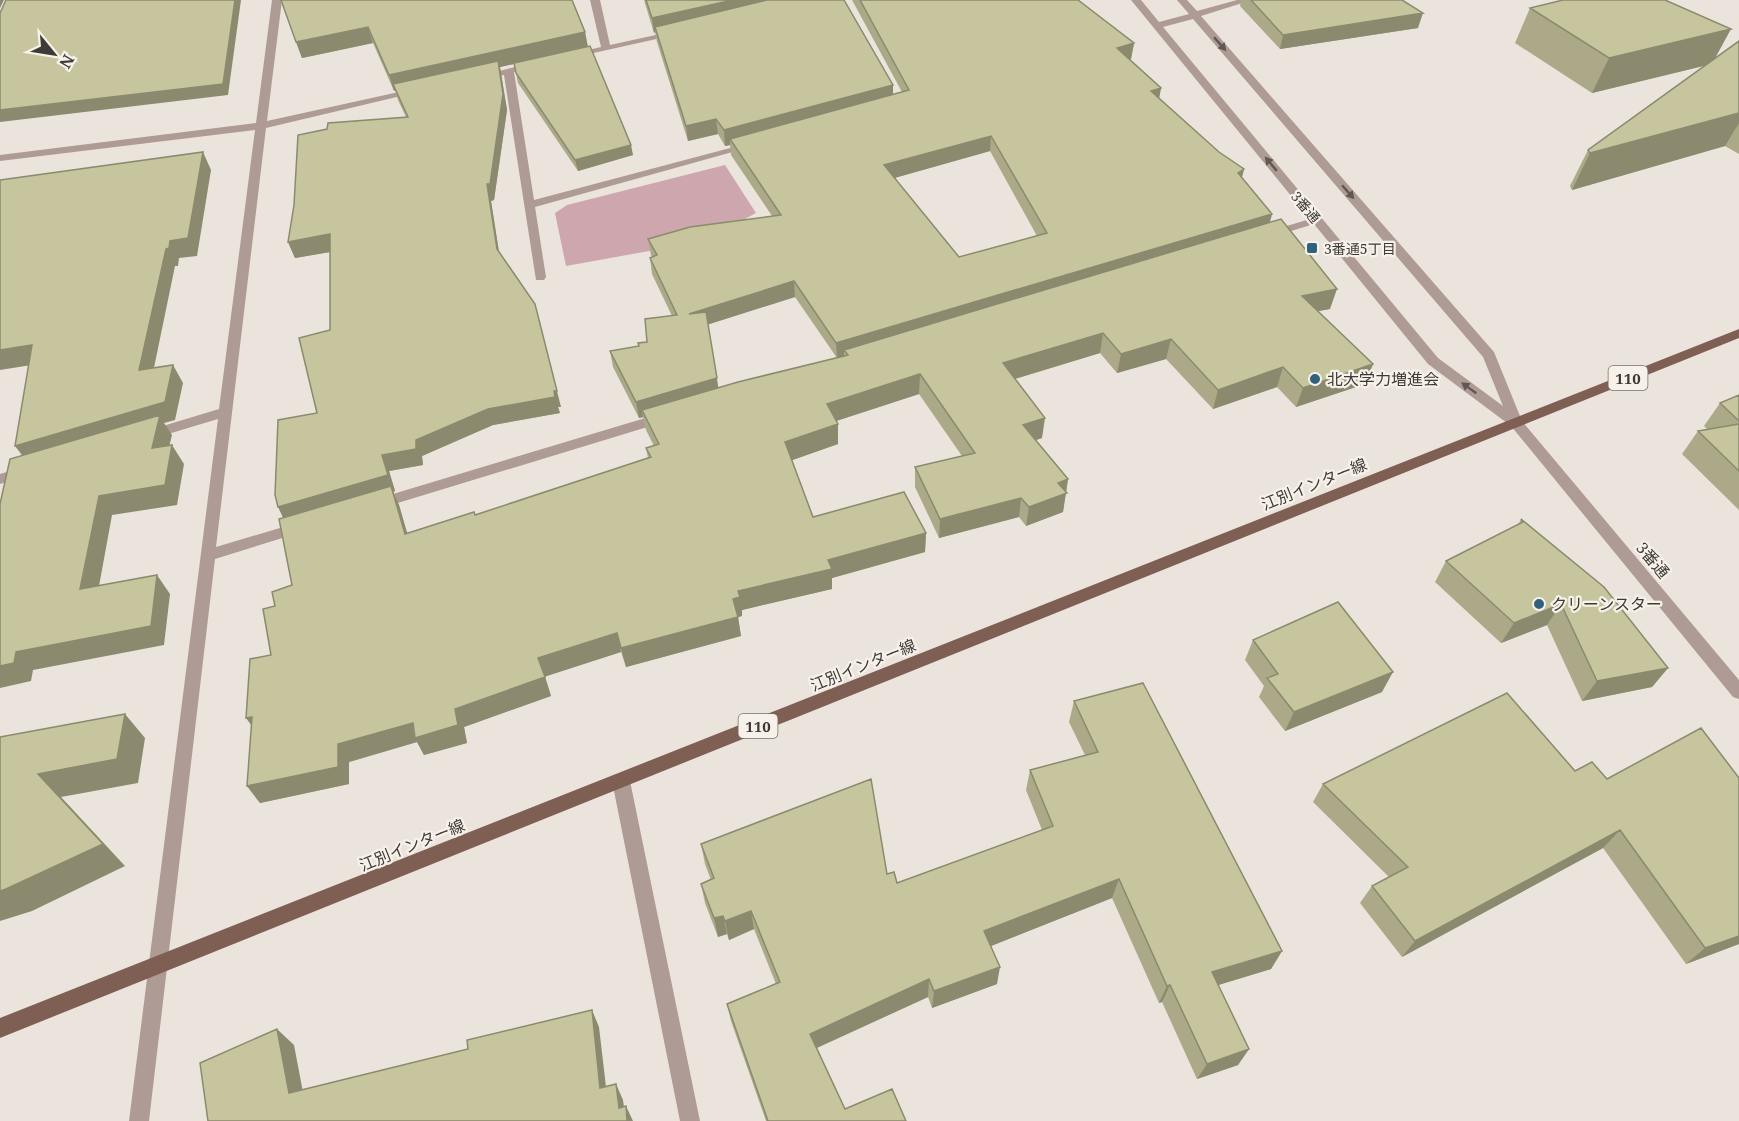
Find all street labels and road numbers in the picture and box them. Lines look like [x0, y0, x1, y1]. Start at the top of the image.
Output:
street label: 3番通 [1287, 187, 1325, 227]
road number: 110 [1608, 366, 1648, 390]
street label: 江別インター線 [1258, 453, 1370, 515]
street label: 3番通 [1631, 537, 1675, 583]
street label: 江別インター線 [807, 634, 919, 696]
road number: 110 [738, 714, 777, 738]
street label: 江別インター線 [356, 814, 468, 876]

